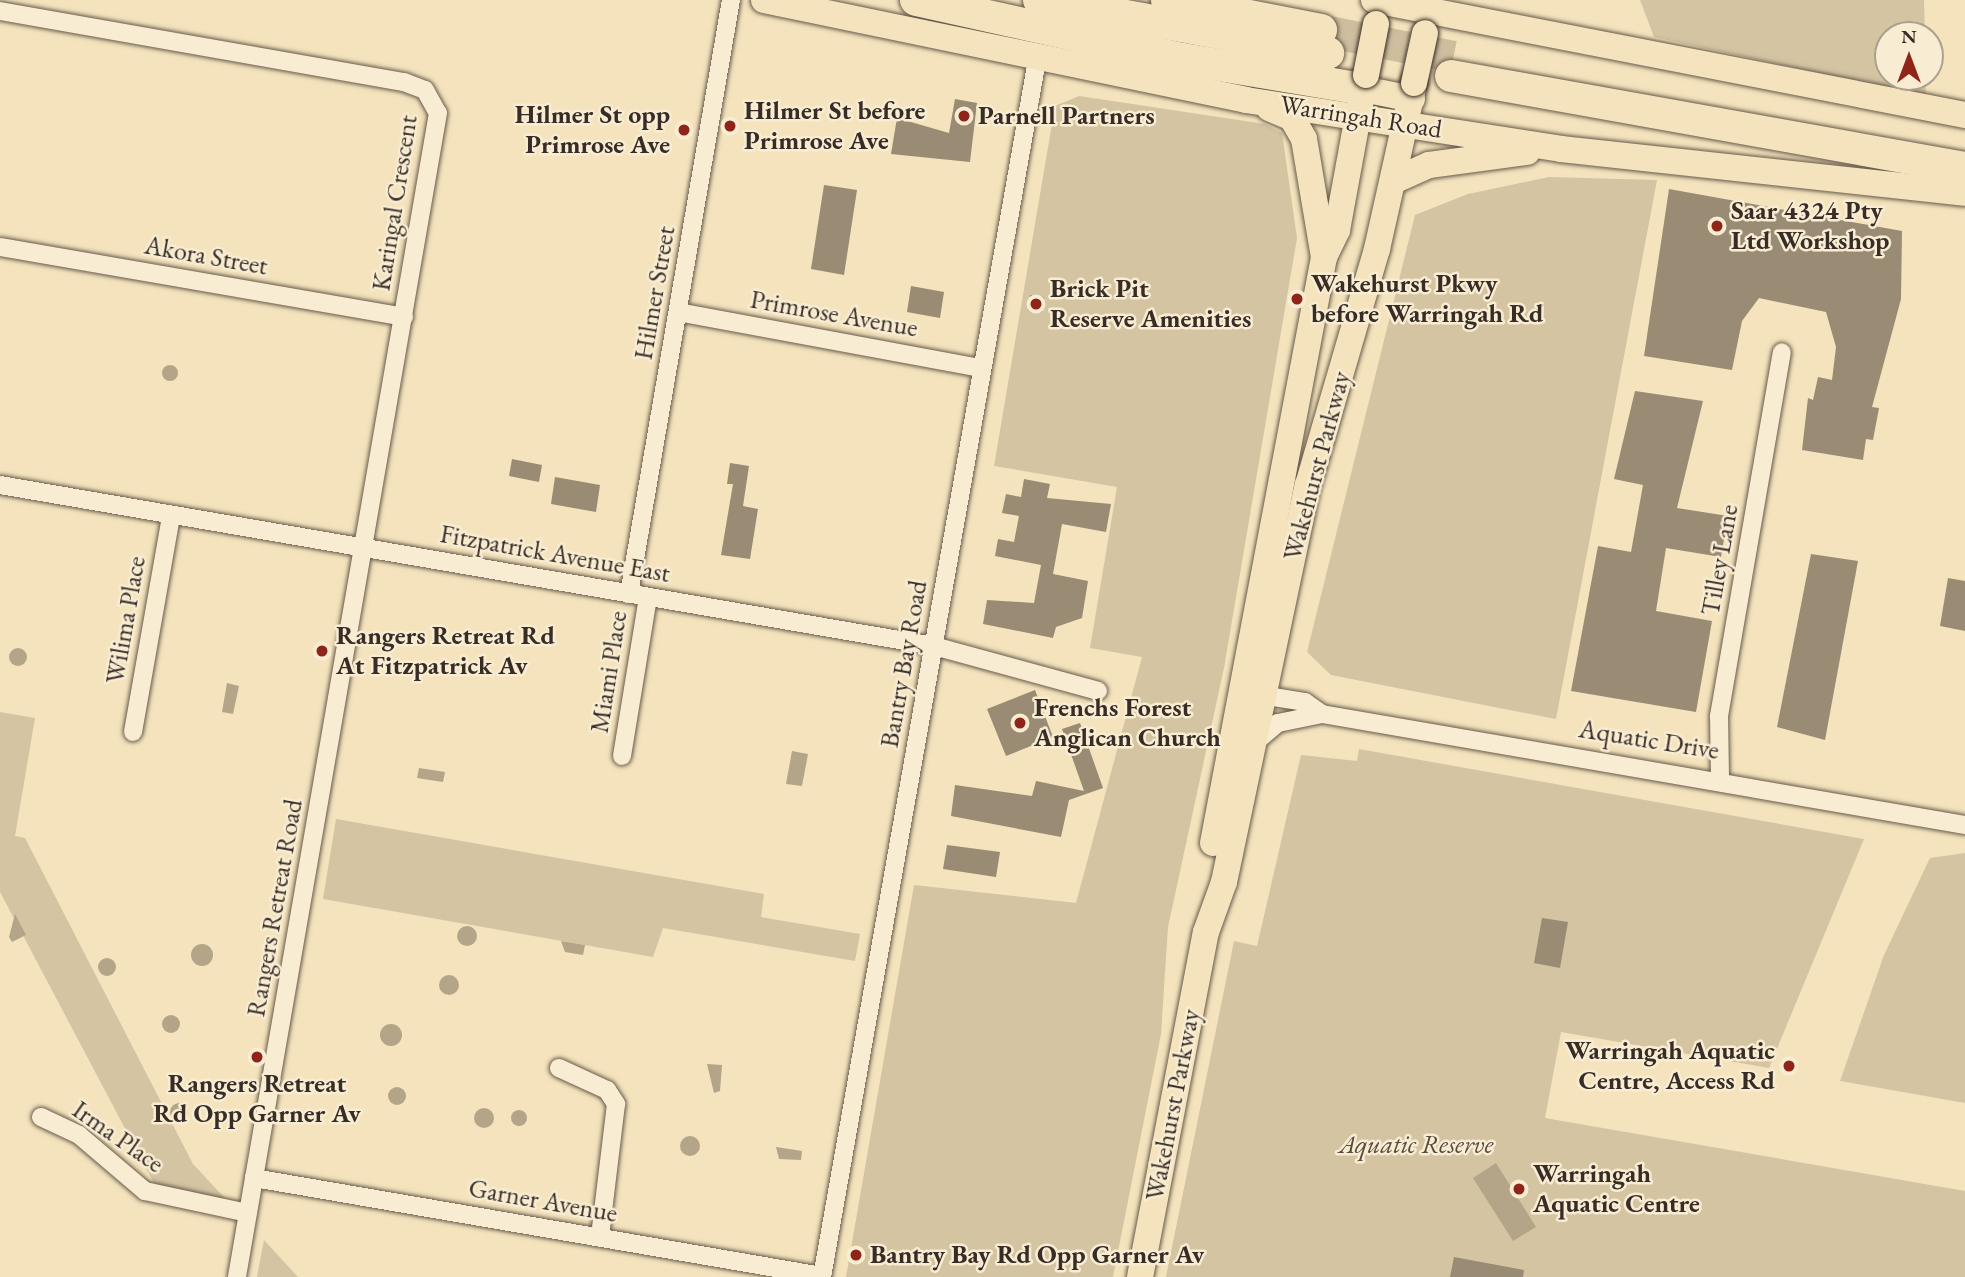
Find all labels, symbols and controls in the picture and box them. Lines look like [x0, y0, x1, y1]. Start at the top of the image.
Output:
north arrow [1874, 21, 1944, 91]
text: N [1901, 24, 1917, 49]
street label: Warringah Road [1278, 89, 1444, 145]
place label: Hilmer St before Primrose Ave [744, 95, 925, 156]
place label: Hilmer St opp Primrose Ave [515, 99, 670, 160]
place label: Parnell Partners [978, 100, 1155, 132]
marker: Parnell Partners [956, 108, 972, 124]
street label: Karingal Crescent [366, 113, 424, 293]
marker: Hilmer St before Primrose Ave [722, 118, 738, 134]
marker: Hilmer St opp Primrose Ave [676, 122, 692, 138]
place label: Saar 4324 Pty Ltd Workshop [1731, 195, 1889, 256]
marker: Saar 4324 Pty Ltd Workshop [1709, 218, 1725, 234]
street label: Hilmer Street [628, 224, 682, 362]
street label: Akora Street [142, 230, 270, 282]
place label: Wakehurst Pkwy before Warringah Rd [1311, 268, 1543, 330]
place label: Brick Pit Reserve Amenities [1050, 273, 1251, 334]
street label: Primrose Avenue [748, 284, 920, 344]
marker: Wakehurst Pkwy before Warringah Rd [1289, 291, 1305, 307]
marker: Brick Pit Reserve Amenities [1028, 296, 1044, 312]
street label: Wakehurst Parkway [1277, 368, 1357, 564]
street label: Tilley Lane [1695, 502, 1745, 618]
street label: Fitzpatrick Avenue East [438, 518, 672, 590]
street label: Wilima Place [99, 554, 153, 686]
street label: Bantry Bay Road [874, 578, 934, 750]
street label: Miami Place [584, 609, 634, 735]
place label: Rangers Retreat Rd At Fitzpatrick Av [336, 620, 555, 682]
marker: Rangers Retreat Rd At Fitzpatrick Av [314, 643, 330, 659]
place label: Frenchs Forest Anglican Church [1034, 692, 1221, 754]
street label: Aquatic Drive [1577, 714, 1721, 766]
marker: Frenchs Forest Anglican Church [1012, 715, 1028, 731]
street label: Rangers Retreat Road [241, 797, 309, 1019]
street label: Wakehurst Parkway [1139, 1006, 1207, 1204]
place label: Warringah Aquatic Centre, Access Rd [1565, 1035, 1775, 1096]
marker: Rangers Retreat Rd Opp Garner Av [249, 1049, 265, 1065]
marker: Warringah Aquatic Centre, Access Rd [1781, 1058, 1797, 1074]
place label: Rangers Retreat Rd Opp Garner Av [153, 1068, 361, 1130]
street label: Irma Place [66, 1094, 170, 1180]
park label: Aquatic Reserve [1339, 1129, 1493, 1161]
place label: Warringah Aquatic Centre [1533, 1158, 1700, 1220]
street label: Garner Avenue [466, 1173, 620, 1229]
marker: Warringah Aquatic Centre [1511, 1181, 1527, 1197]
place label: Bantry Bay Rd Opp Garner Av [870, 1239, 1204, 1271]
marker: Bantry Bay Rd Opp Garner Av [848, 1247, 864, 1263]

